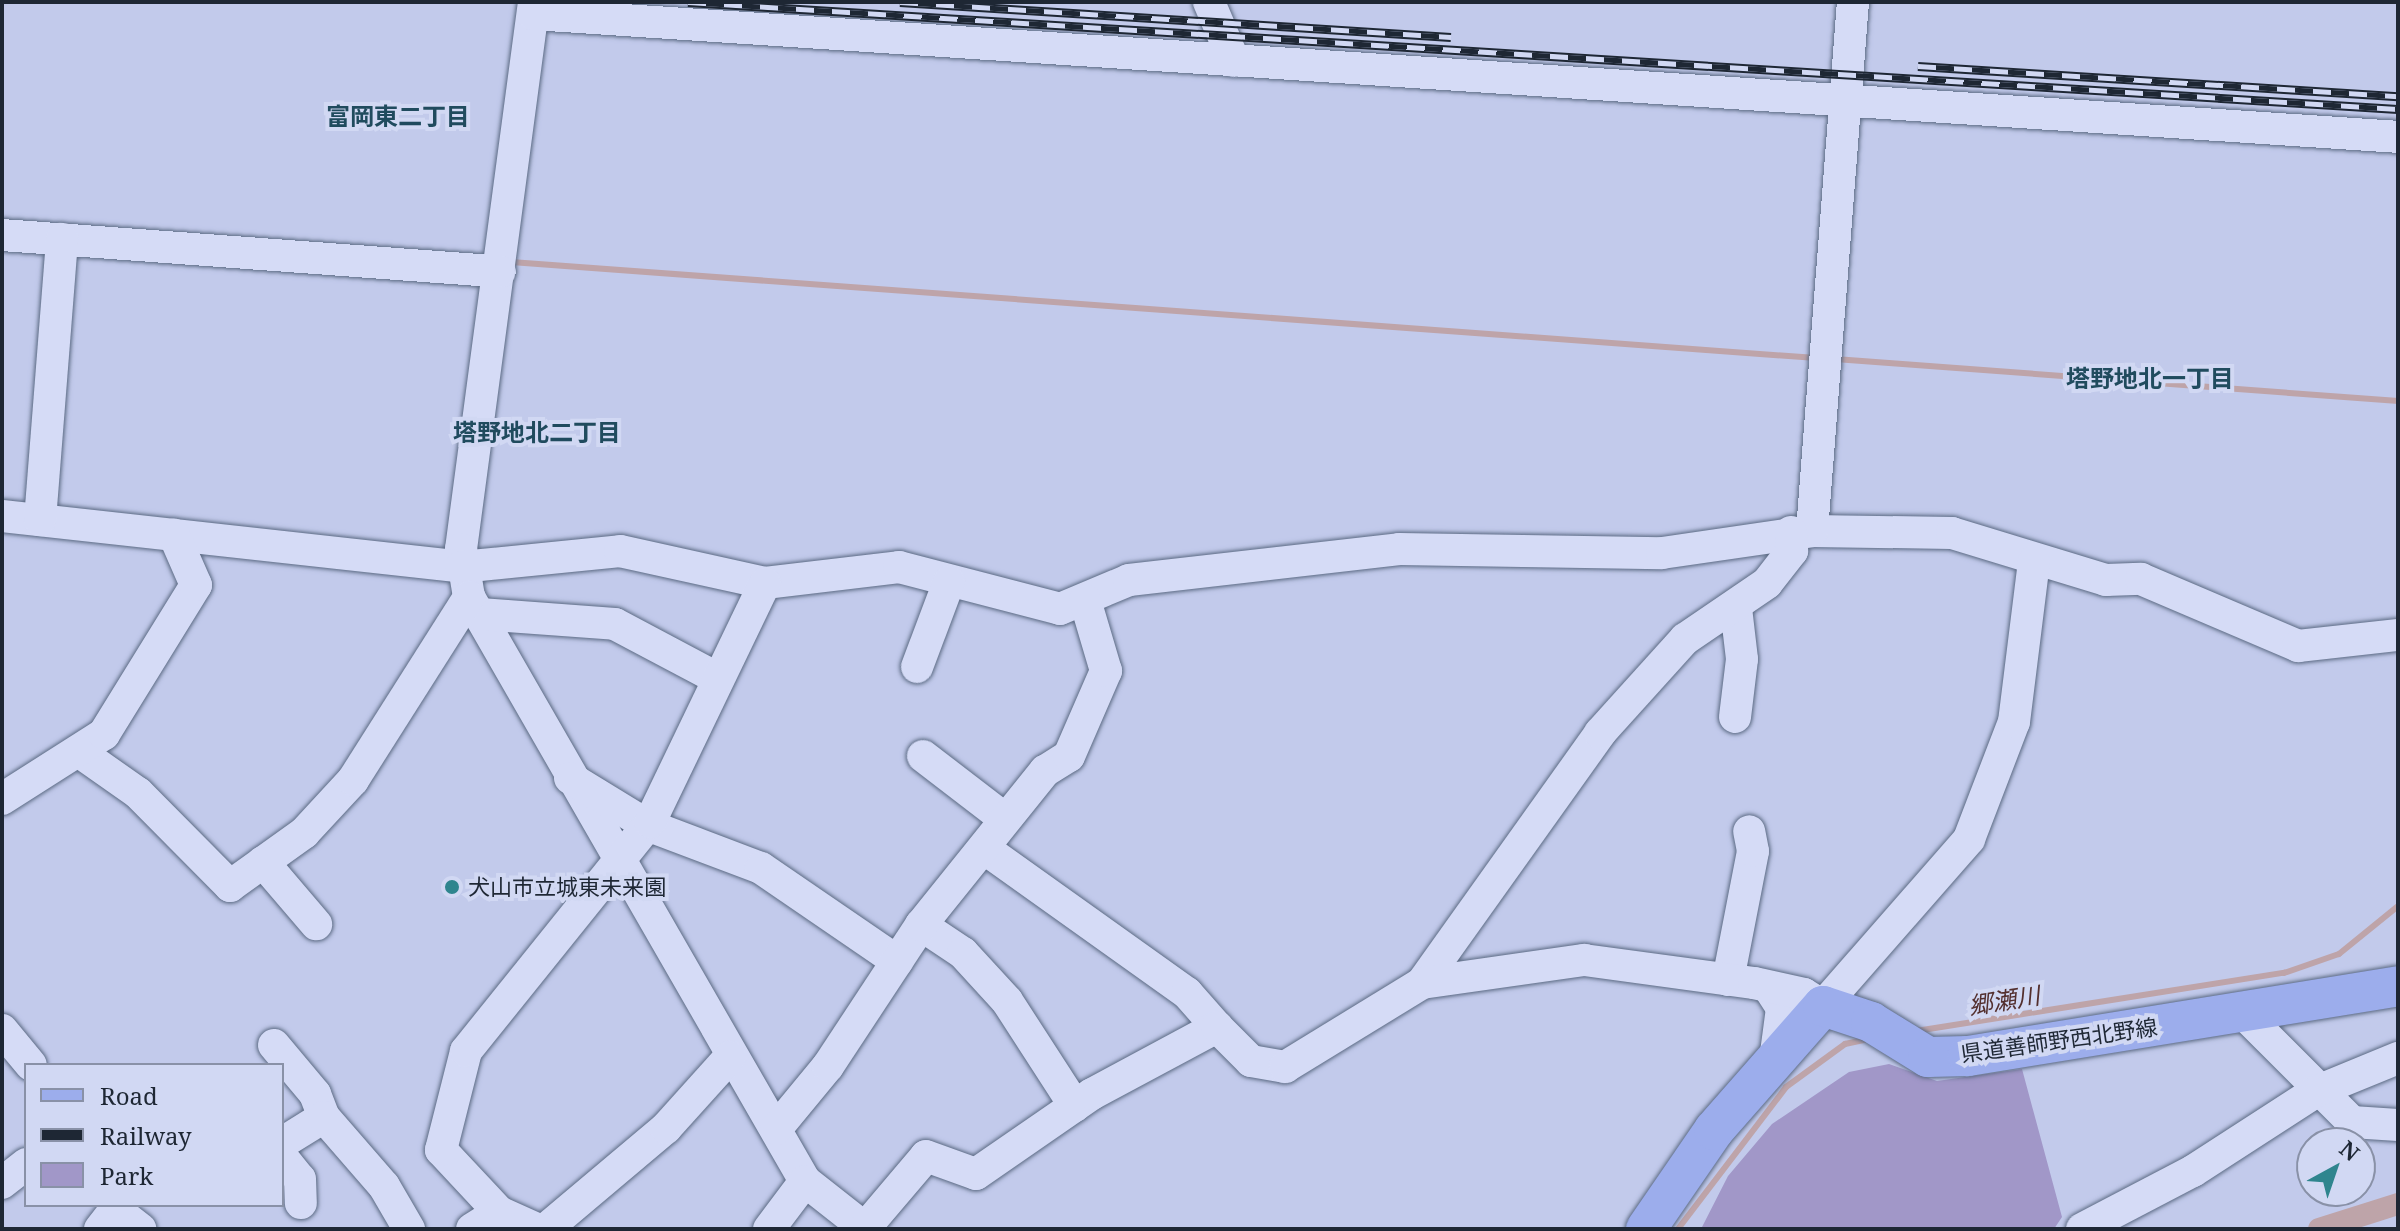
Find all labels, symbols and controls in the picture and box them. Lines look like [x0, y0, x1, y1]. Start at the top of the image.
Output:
district label: 富岡東二丁目 [326, 102, 470, 130]
district label: 塔野地北一丁目 [2066, 364, 2234, 392]
district label: 塔野地北二丁目 [453, 418, 621, 446]
place label: 犬山市立城東未来園 [468, 874, 666, 900]
marker: 犬山市立城東未来園 [443, 878, 461, 896]
water label: 郷瀬川 [1966, 980, 2042, 1020]
street label: 県道善師野西北野線 [1959, 1013, 2159, 1067]
legend [24, 1063, 284, 1207]
text: Road [100, 1079, 158, 1112]
text: Railway [100, 1119, 192, 1152]
north arrow [2296, 1127, 2376, 1207]
text: N [2334, 1133, 2366, 1167]
text: Park [100, 1159, 153, 1192]

